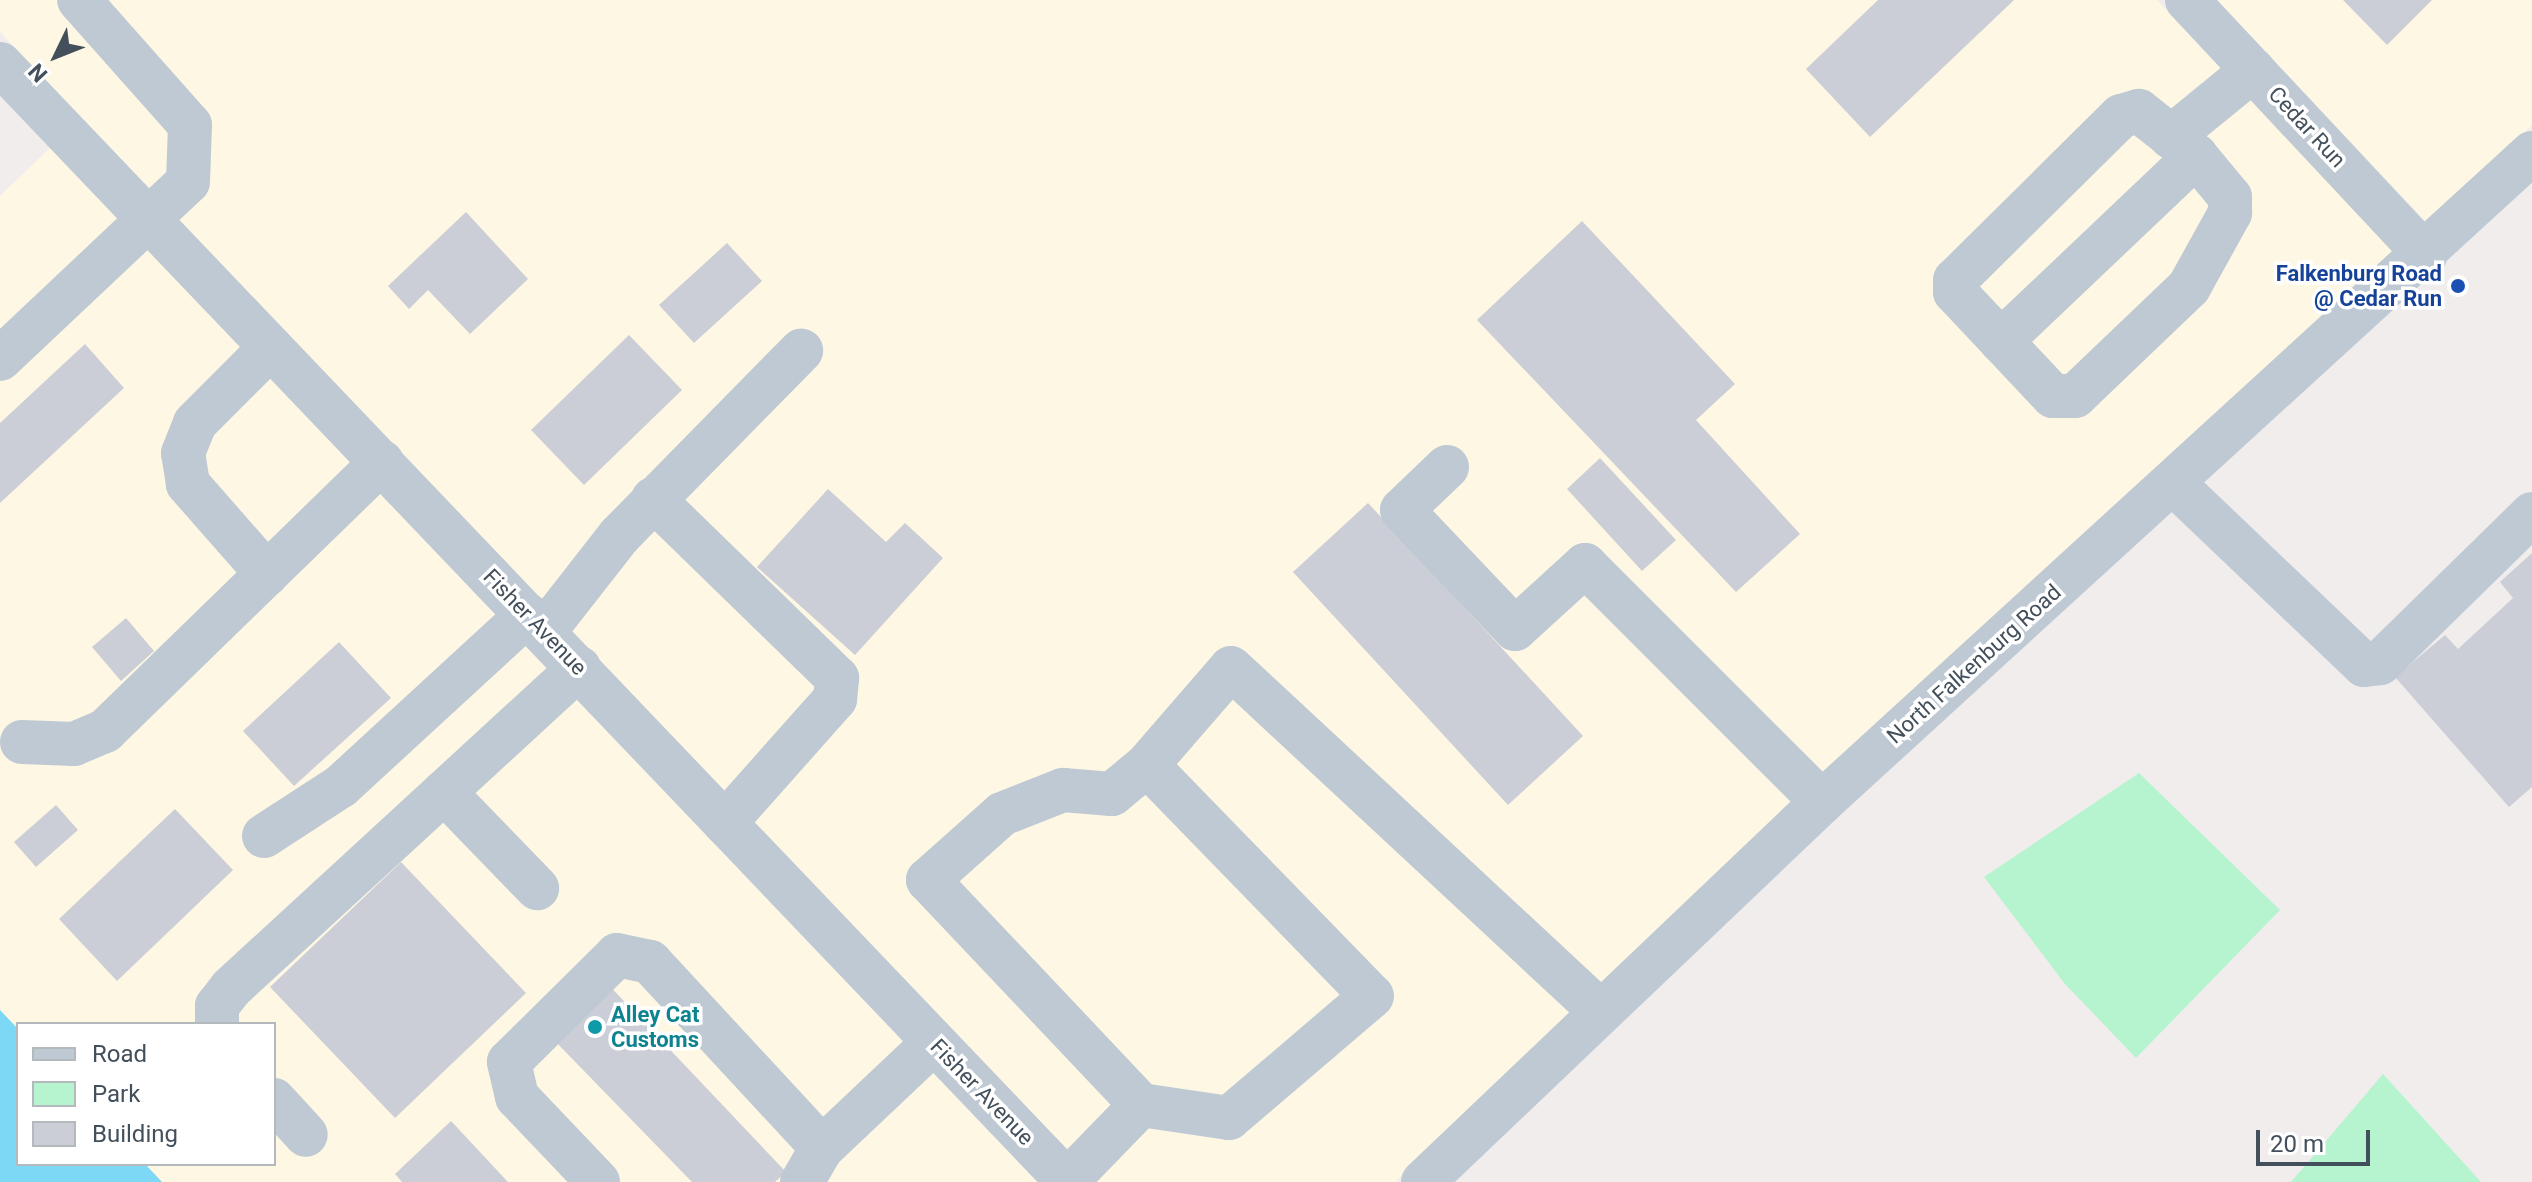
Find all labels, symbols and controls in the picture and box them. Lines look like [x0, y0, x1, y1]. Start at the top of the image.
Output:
north arrow [16, 16, 96, 96]
text: N [24, 59, 53, 87]
street label: Cedar Run [2263, 81, 2351, 173]
place label: Falkenburg Road @ Cedar Run [2276, 260, 2442, 312]
marker: Falkenburg Road @ Cedar Run [2449, 277, 2467, 295]
street label: Fisher Avenue [478, 563, 592, 681]
street label: North Falkenburg Road [1882, 579, 2066, 749]
place label: Alley Cat Customs [611, 1001, 699, 1052]
marker: Alley Cat Customs [586, 1018, 604, 1036]
legend [16, 1022, 276, 1166]
street label: Fisher Avenue [925, 1033, 1039, 1151]
text: Road [92, 1040, 147, 1068]
text: Park [92, 1080, 140, 1108]
scale bar [2260, 1114, 2374, 1164]
text: Building [92, 1120, 178, 1148]
text: 20 m [2270, 1130, 2324, 1158]

